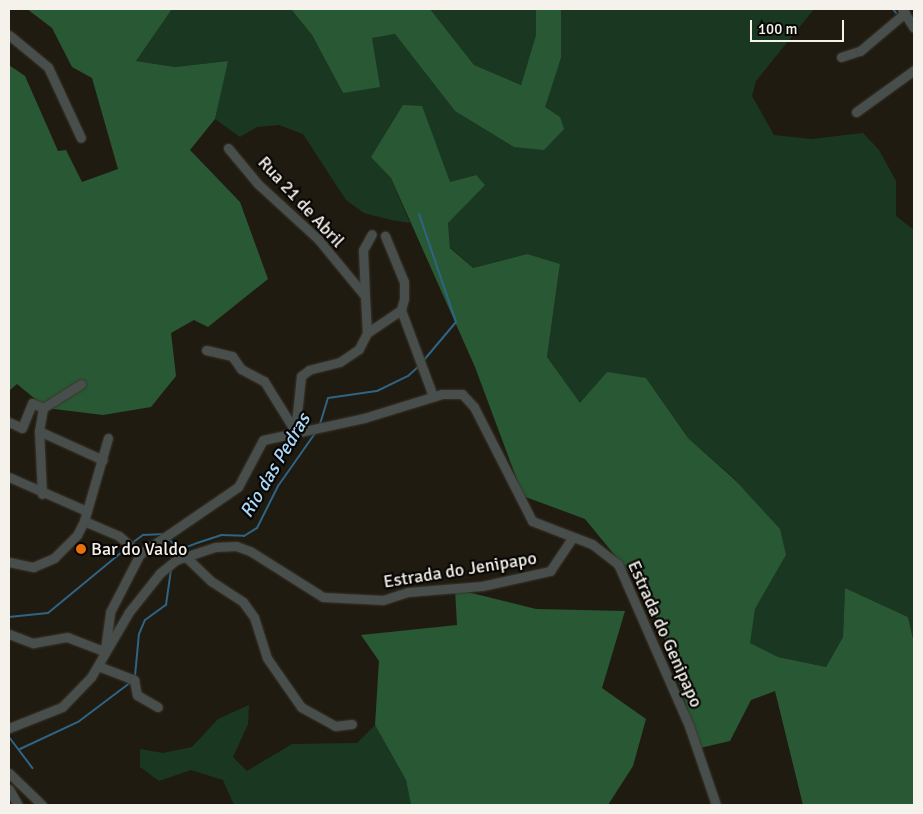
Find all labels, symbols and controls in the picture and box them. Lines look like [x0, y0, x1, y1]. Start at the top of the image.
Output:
scale bar [753, 10, 847, 42]
text: 100 m [758, 20, 798, 38]
street label: Rua 21 de Abril [253, 152, 349, 252]
water label: Rio das Pedras [236, 410, 316, 522]
place label: Bar do Valdo [91, 538, 187, 560]
marker: Bar do Valdo [75, 543, 87, 555]
street label: Estrada do Jenipapo [382, 547, 538, 593]
street label: Estrada do Genipapo [623, 557, 707, 711]

